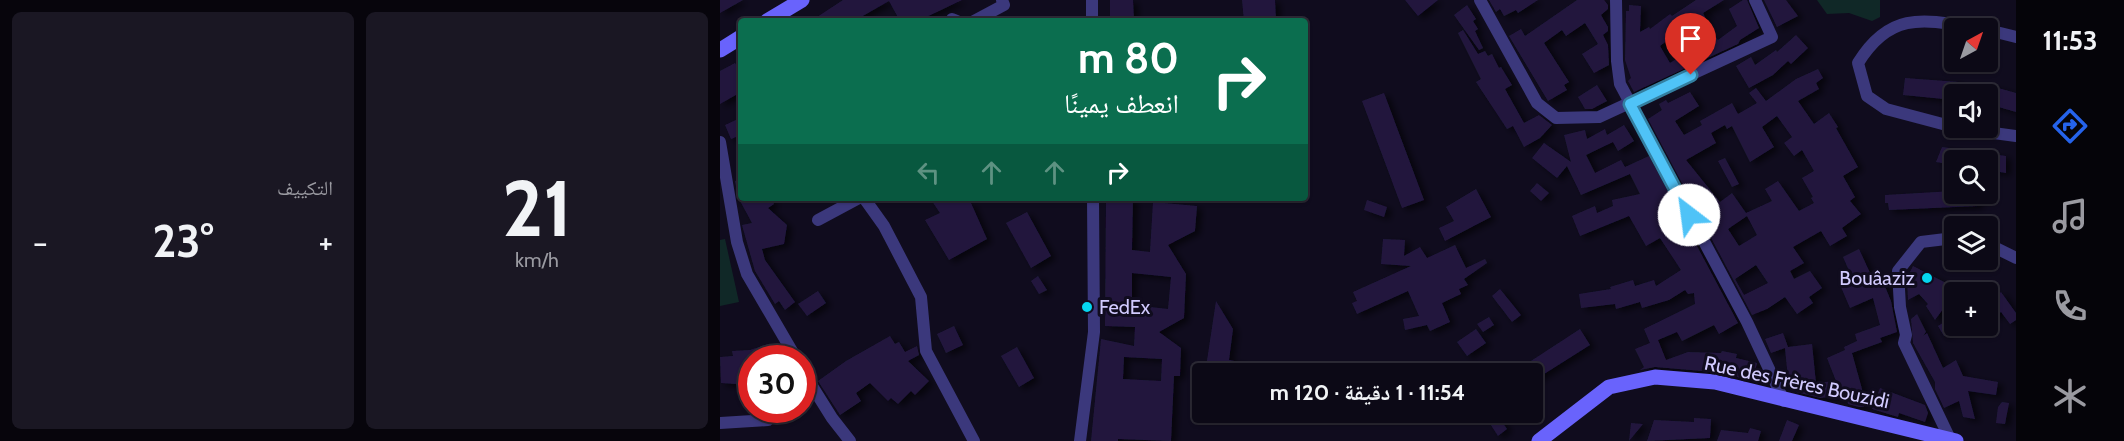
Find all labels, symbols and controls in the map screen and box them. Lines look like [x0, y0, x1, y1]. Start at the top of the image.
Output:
pin [1665, 13, 1716, 75]
north arrow [1944, 18, 1998, 72]
map controls [1944, 18, 1998, 336]
icon: arrive [1674, 22, 1707, 55]
text: 11:53 [2043, 24, 2098, 57]
text: 80 m [1078, 32, 1179, 84]
icon: right [1200, 42, 1278, 120]
button: sound [1944, 84, 1998, 138]
text: انعطف يمينًا [1064, 87, 1179, 120]
icon: directions [2049, 105, 2091, 147]
button: search [1944, 150, 1998, 204]
icon: left [912, 156, 945, 189]
icon: ahead [975, 156, 1008, 189]
icon: ahead [1038, 156, 1071, 189]
icon: right [1101, 156, 1134, 189]
text: 21 [502, 161, 572, 256]
text: التكييف [277, 176, 333, 200]
position arrow [1657, 183, 1721, 247]
icon: music [2049, 195, 2091, 237]
text: 23° [152, 214, 214, 268]
button: layers [1944, 216, 1998, 270]
text: − [33, 222, 48, 262]
text: + [318, 222, 333, 262]
text: km/h [515, 248, 559, 272]
place label: Bouâaziz [1839, 266, 1915, 290]
marker: Bouâaziz [1920, 271, 1934, 285]
button: + [1944, 282, 1998, 336]
icon: phone [2049, 285, 2091, 327]
place label: FedEx [1099, 295, 1151, 319]
marker: FedEx [1080, 300, 1094, 314]
speed limit sign: 30 [738, 345, 816, 423]
street label: Rue des Frères Bouzidi [1702, 351, 1892, 413]
icon: climate [2049, 375, 2091, 417]
text: 11:54 · 1 دقيقة · 120 m [1270, 379, 1465, 406]

